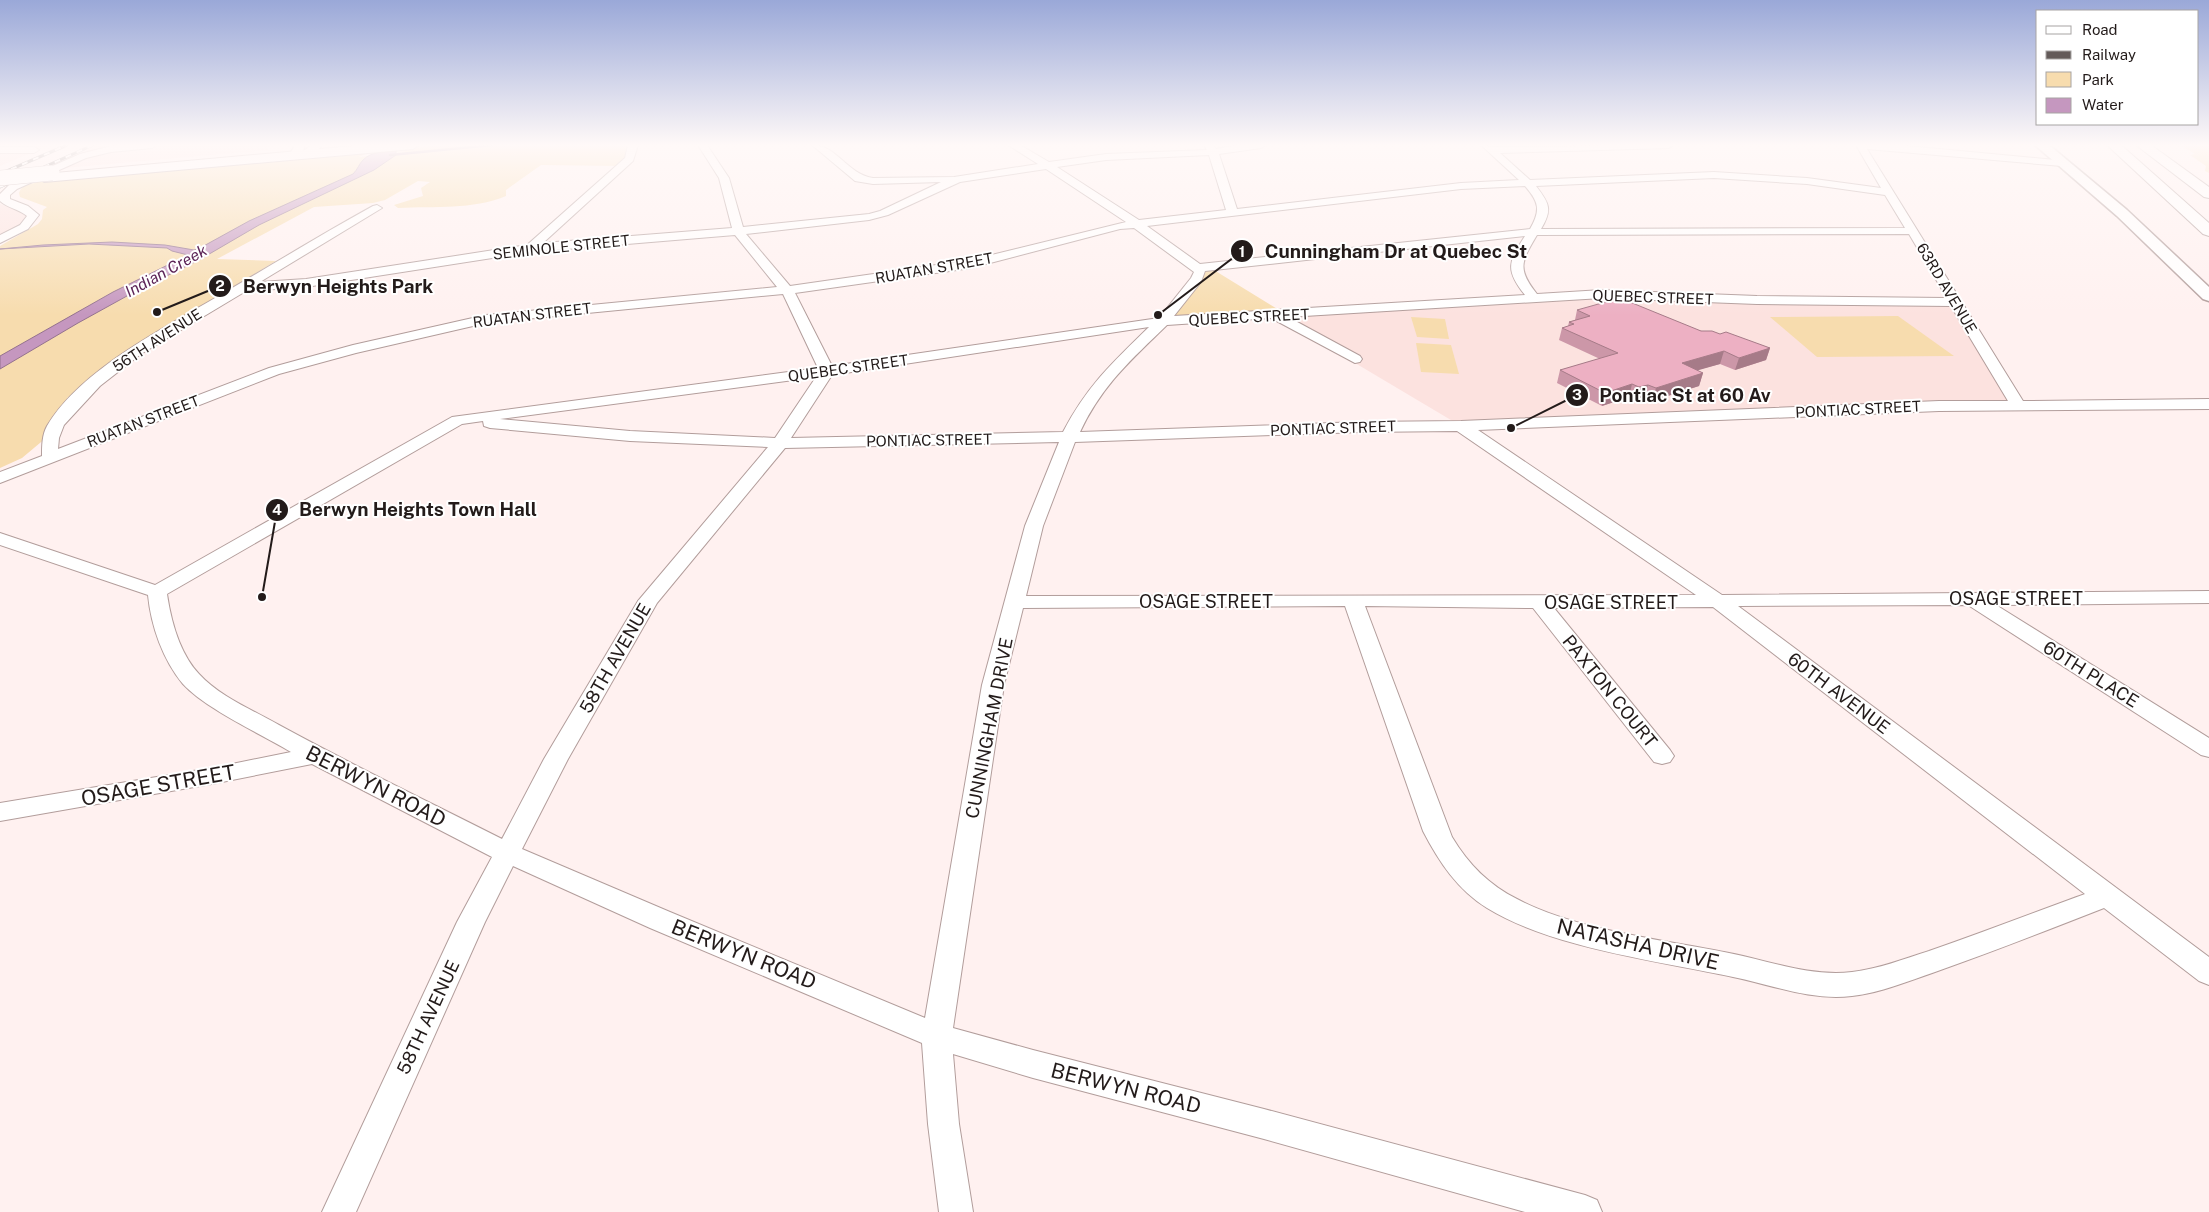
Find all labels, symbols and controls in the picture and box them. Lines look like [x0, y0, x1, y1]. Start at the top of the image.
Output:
legend [2036, 10, 2199, 125]
text: Road [2082, 21, 2118, 38]
text: Railway [2082, 46, 2136, 63]
text: Park [2082, 71, 2114, 88]
text: Water [2082, 96, 2124, 113]
street label: SEMINOLE STREET [492, 231, 630, 263]
callout: Cunningham Dr at Quebec St [1230, 234, 1537, 268]
text: Cunningham Dr at Quebec St [1265, 240, 1527, 262]
street label: 63RD AVENUE [1913, 240, 1981, 336]
water label: Indian Creek [122, 241, 211, 301]
text: 1 [1239, 243, 1245, 260]
street label: RUATAN STREET [874, 249, 994, 287]
callout: Berwyn Heights Park [208, 269, 444, 303]
text: Berwyn Heights Park [243, 275, 433, 297]
text: 2 [215, 277, 225, 294]
street label: QUEBEC STREET [1592, 286, 1714, 308]
street label: RUATAN STREET [472, 299, 592, 331]
street label: 56TH AVENUE [109, 305, 205, 375]
street label: QUEBEC STREET [1188, 305, 1310, 329]
street label: QUEBEC STREET [787, 351, 909, 385]
callout: Pontiac St at 60 Av [1565, 378, 1781, 412]
text: Pontiac St at 60 Av [1599, 384, 1771, 406]
text: 3 [1572, 386, 1582, 403]
street label: RUATAN STREET [84, 392, 202, 450]
street label: PONTIAC STREET [1795, 397, 1921, 421]
street label: PONTIAC STREET [1270, 417, 1396, 439]
street label: PONTIAC STREET [866, 430, 992, 450]
callout: Berwyn Heights Town Hall [264, 493, 547, 527]
text: Berwyn Heights Town Hall [299, 498, 537, 520]
text: 4 [272, 501, 282, 518]
street label: OSAGE STREET [1949, 588, 2083, 609]
street label: OSAGE STREET [1139, 591, 1273, 612]
street label: OSAGE STREET [1544, 592, 1678, 613]
street label: 58TH AVENUE [575, 599, 655, 717]
street label: PAXTON COURT [1558, 631, 1662, 752]
street label: CUNNINGHAM DRIVE [961, 636, 1017, 820]
street label: 60TH PLACE [2039, 636, 2143, 712]
street label: 60TH AVENUE [1784, 648, 1894, 738]
street label: BERWYN ROAD [302, 740, 450, 832]
street label: OSAGE STREET [79, 759, 237, 811]
street label: NATASHA DRIVE [1554, 913, 1722, 975]
street label: BERWYN ROAD [668, 914, 820, 994]
street label: 58TH AVENUE [392, 957, 464, 1077]
street label: BERWYN ROAD [1048, 1057, 1204, 1119]

